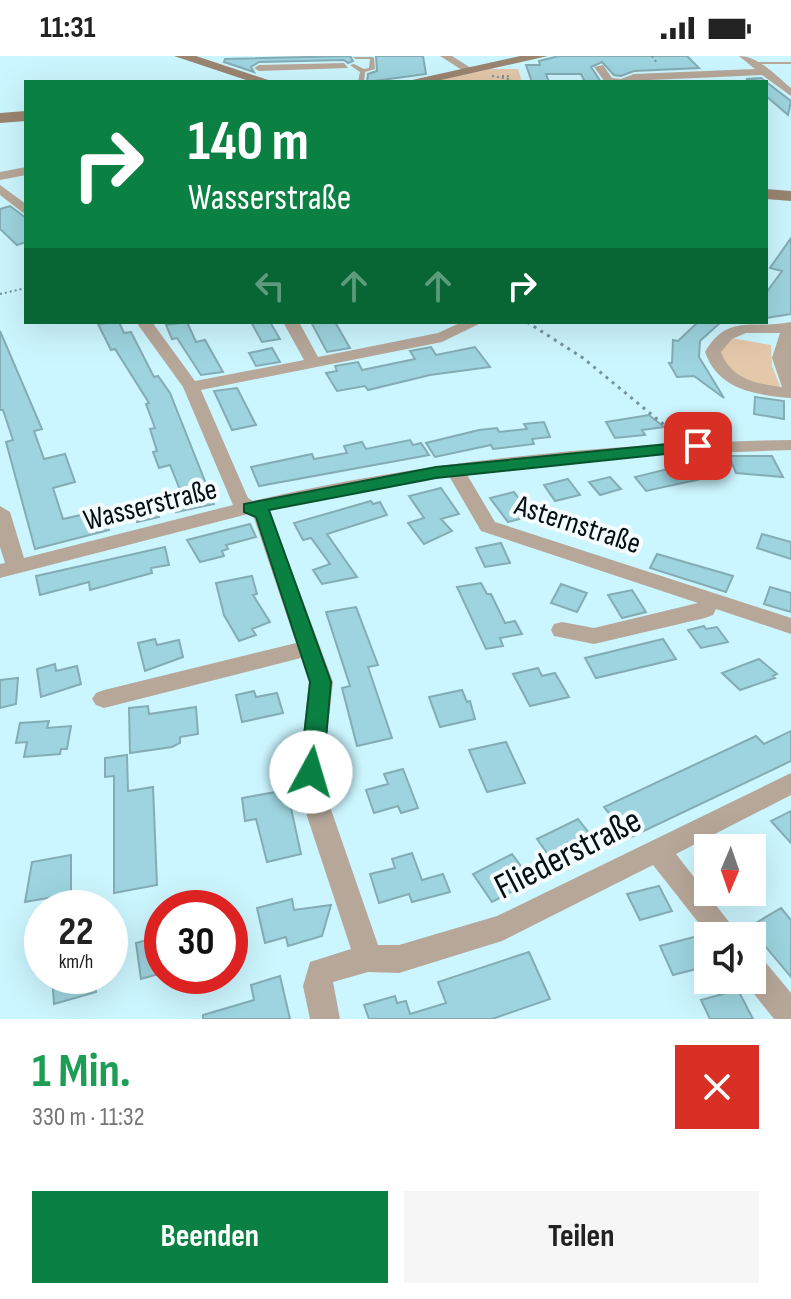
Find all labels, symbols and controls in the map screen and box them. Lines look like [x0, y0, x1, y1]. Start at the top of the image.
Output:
text: 11:31 [40, 10, 95, 46]
text: 140 m [188, 109, 309, 176]
icon: right [56, 112, 160, 216]
text: Wasserstraße [188, 177, 351, 220]
icon: left [248, 264, 292, 308]
icon: ahead [332, 264, 376, 308]
icon: ahead [416, 264, 460, 308]
icon: right [500, 264, 544, 308]
pin [664, 412, 732, 480]
icon: arrive [676, 424, 720, 468]
street label: Wasserstraße [80, 471, 221, 539]
street label: Asternstraße [509, 487, 645, 562]
position arrow [269, 730, 353, 814]
street label: Fliederstraße [488, 799, 649, 909]
north arrow [694, 834, 766, 906]
map controls [694, 834, 766, 994]
speed limit sign: 30 [144, 890, 248, 994]
text: 22 [58, 908, 94, 956]
button: sound [694, 922, 766, 994]
text: km/h [59, 950, 93, 974]
text: 1 Min. [32, 1043, 131, 1100]
button: close [675, 1045, 759, 1129]
text: 330 m · 11:32 [32, 1102, 144, 1133]
button: Beenden [32, 1191, 388, 1283]
button: Teilen [404, 1191, 759, 1283]

